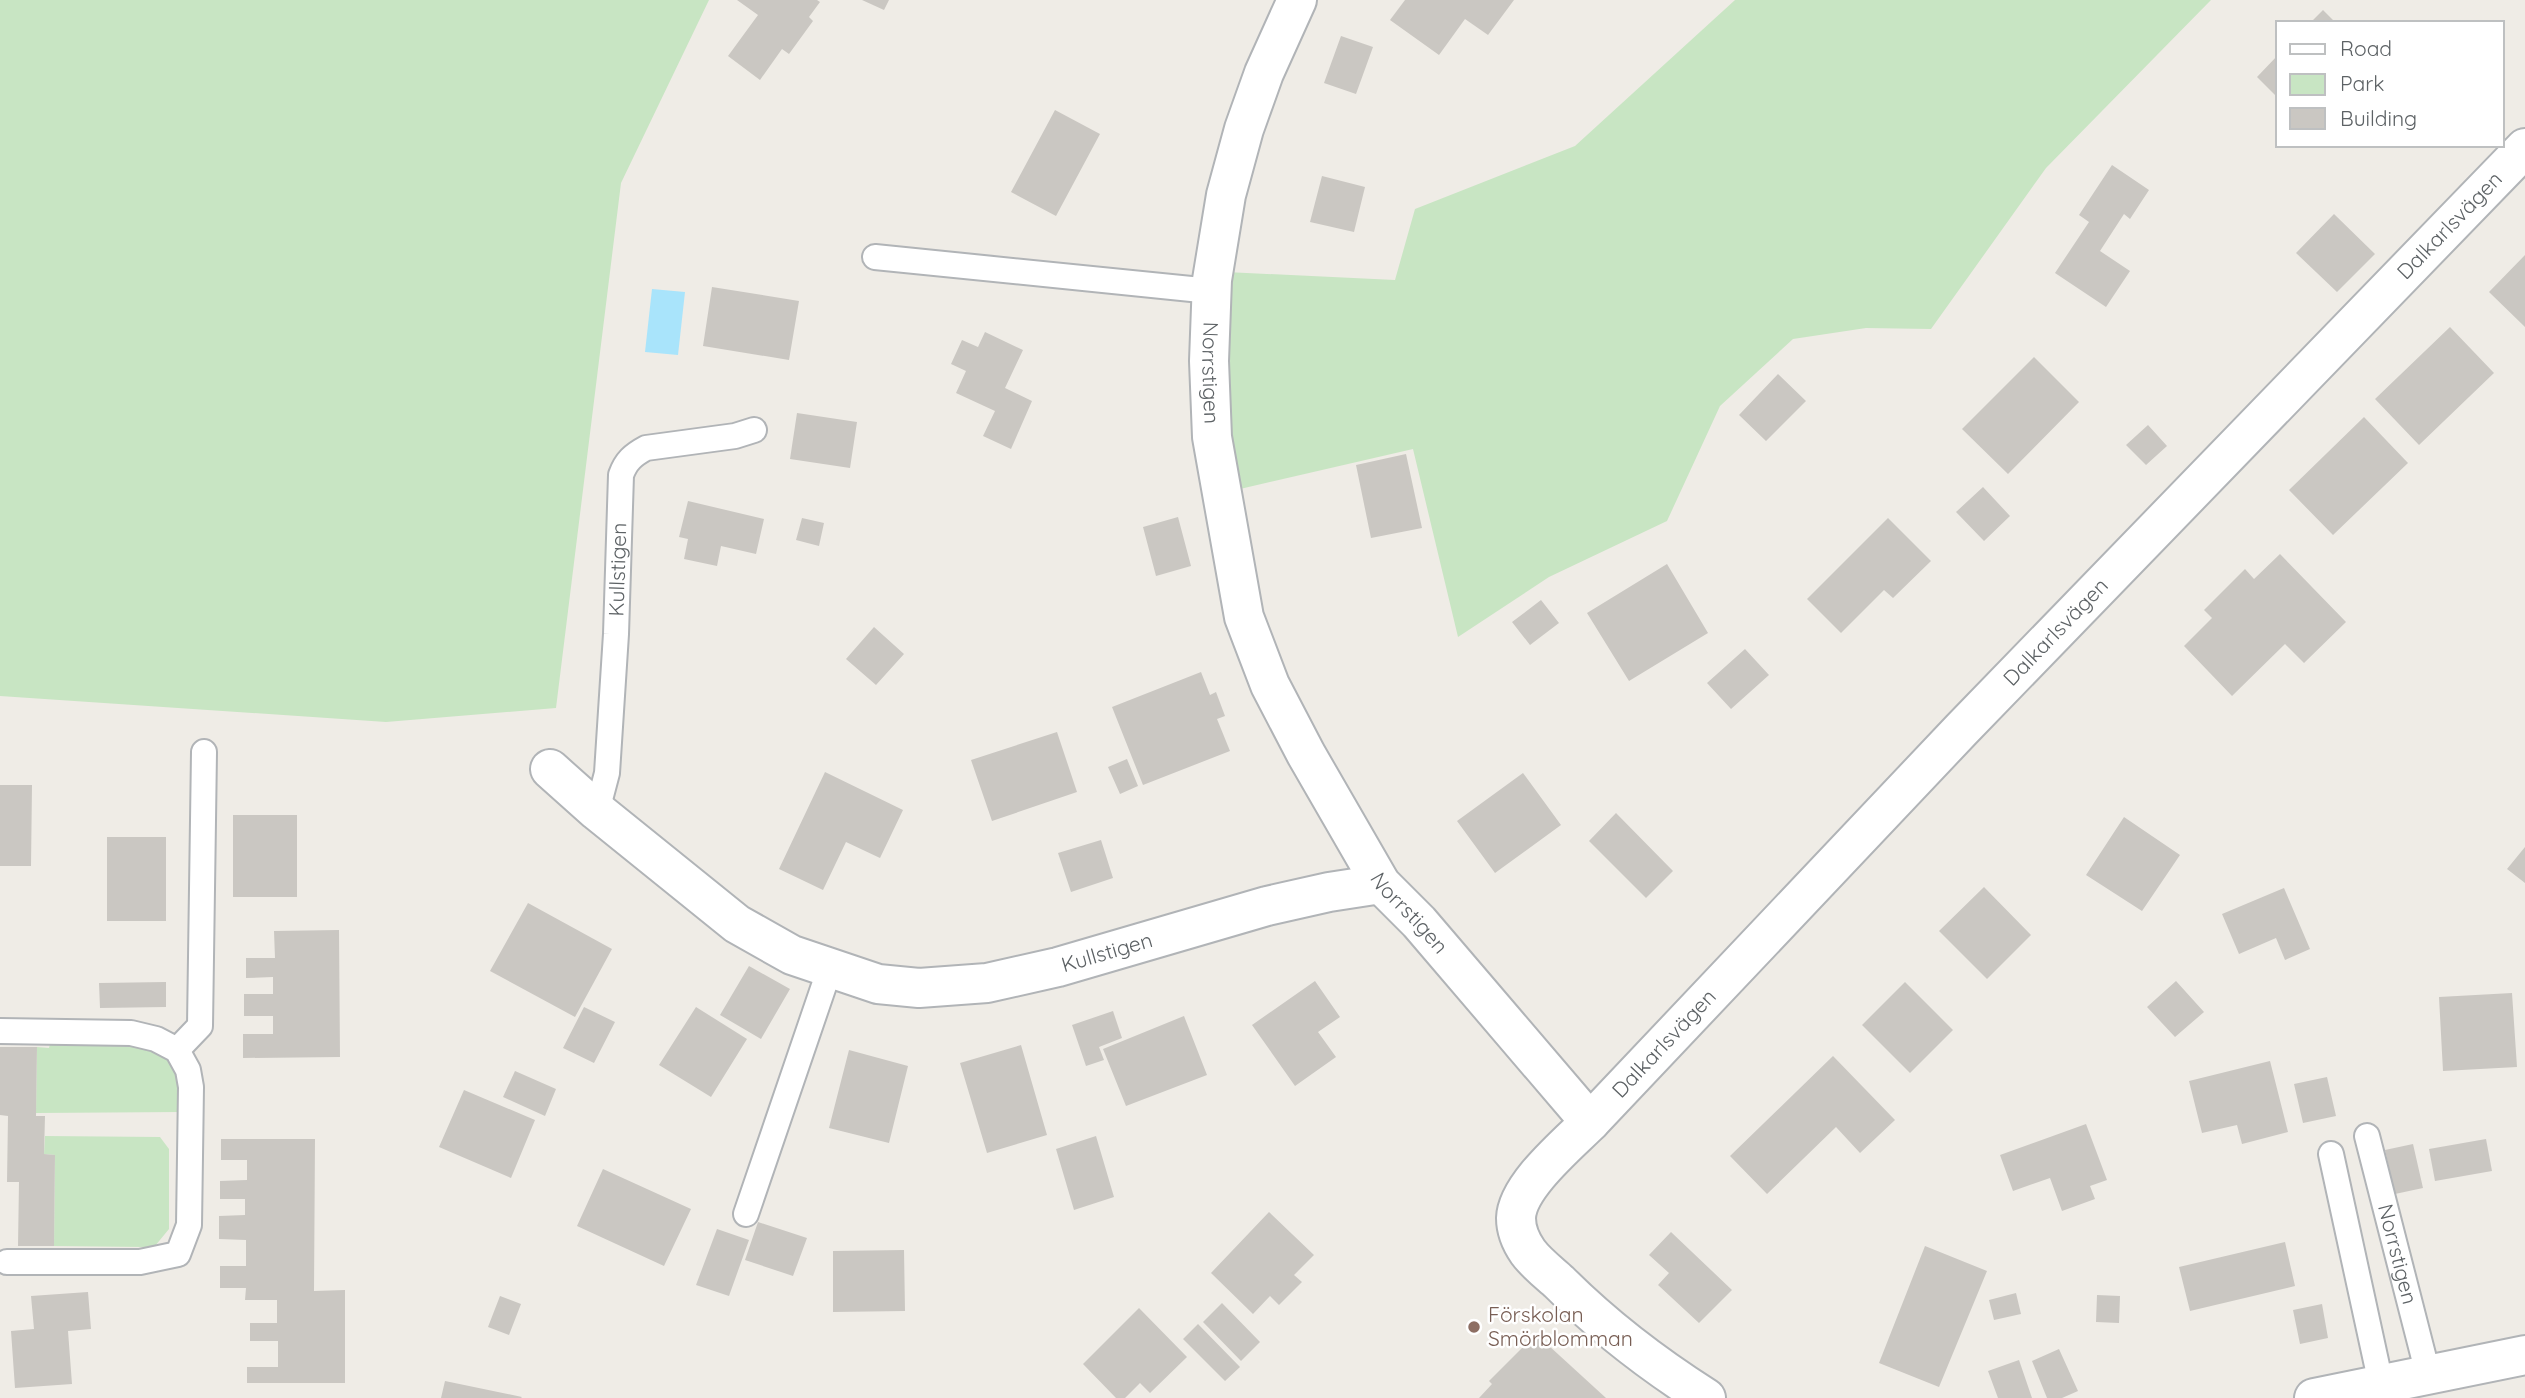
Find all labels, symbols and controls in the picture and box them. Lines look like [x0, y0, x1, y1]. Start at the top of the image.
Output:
legend [2276, 21, 2504, 147]
text: Road [2340, 35, 2392, 61]
text: Park [2340, 70, 2384, 96]
text: Building [2340, 105, 2417, 131]
street label: Dalkarlsvägen [2391, 166, 2507, 284]
street label: Norrstigen [1197, 321, 1225, 424]
street label: Kullstigen [603, 522, 631, 617]
street label: Dalkarlsvägen [1997, 572, 2113, 691]
street label: Norrstigen [1365, 868, 1454, 958]
street label: Kullstigen [1058, 926, 1155, 977]
street label: Dalkarlsvägen [1606, 983, 1721, 1103]
street label: Norrstigen [2373, 1201, 2424, 1307]
place label: Förskolan Smörblomman [1488, 1301, 1633, 1351]
marker: Förskolan Smörblomman [1466, 1319, 1482, 1335]

